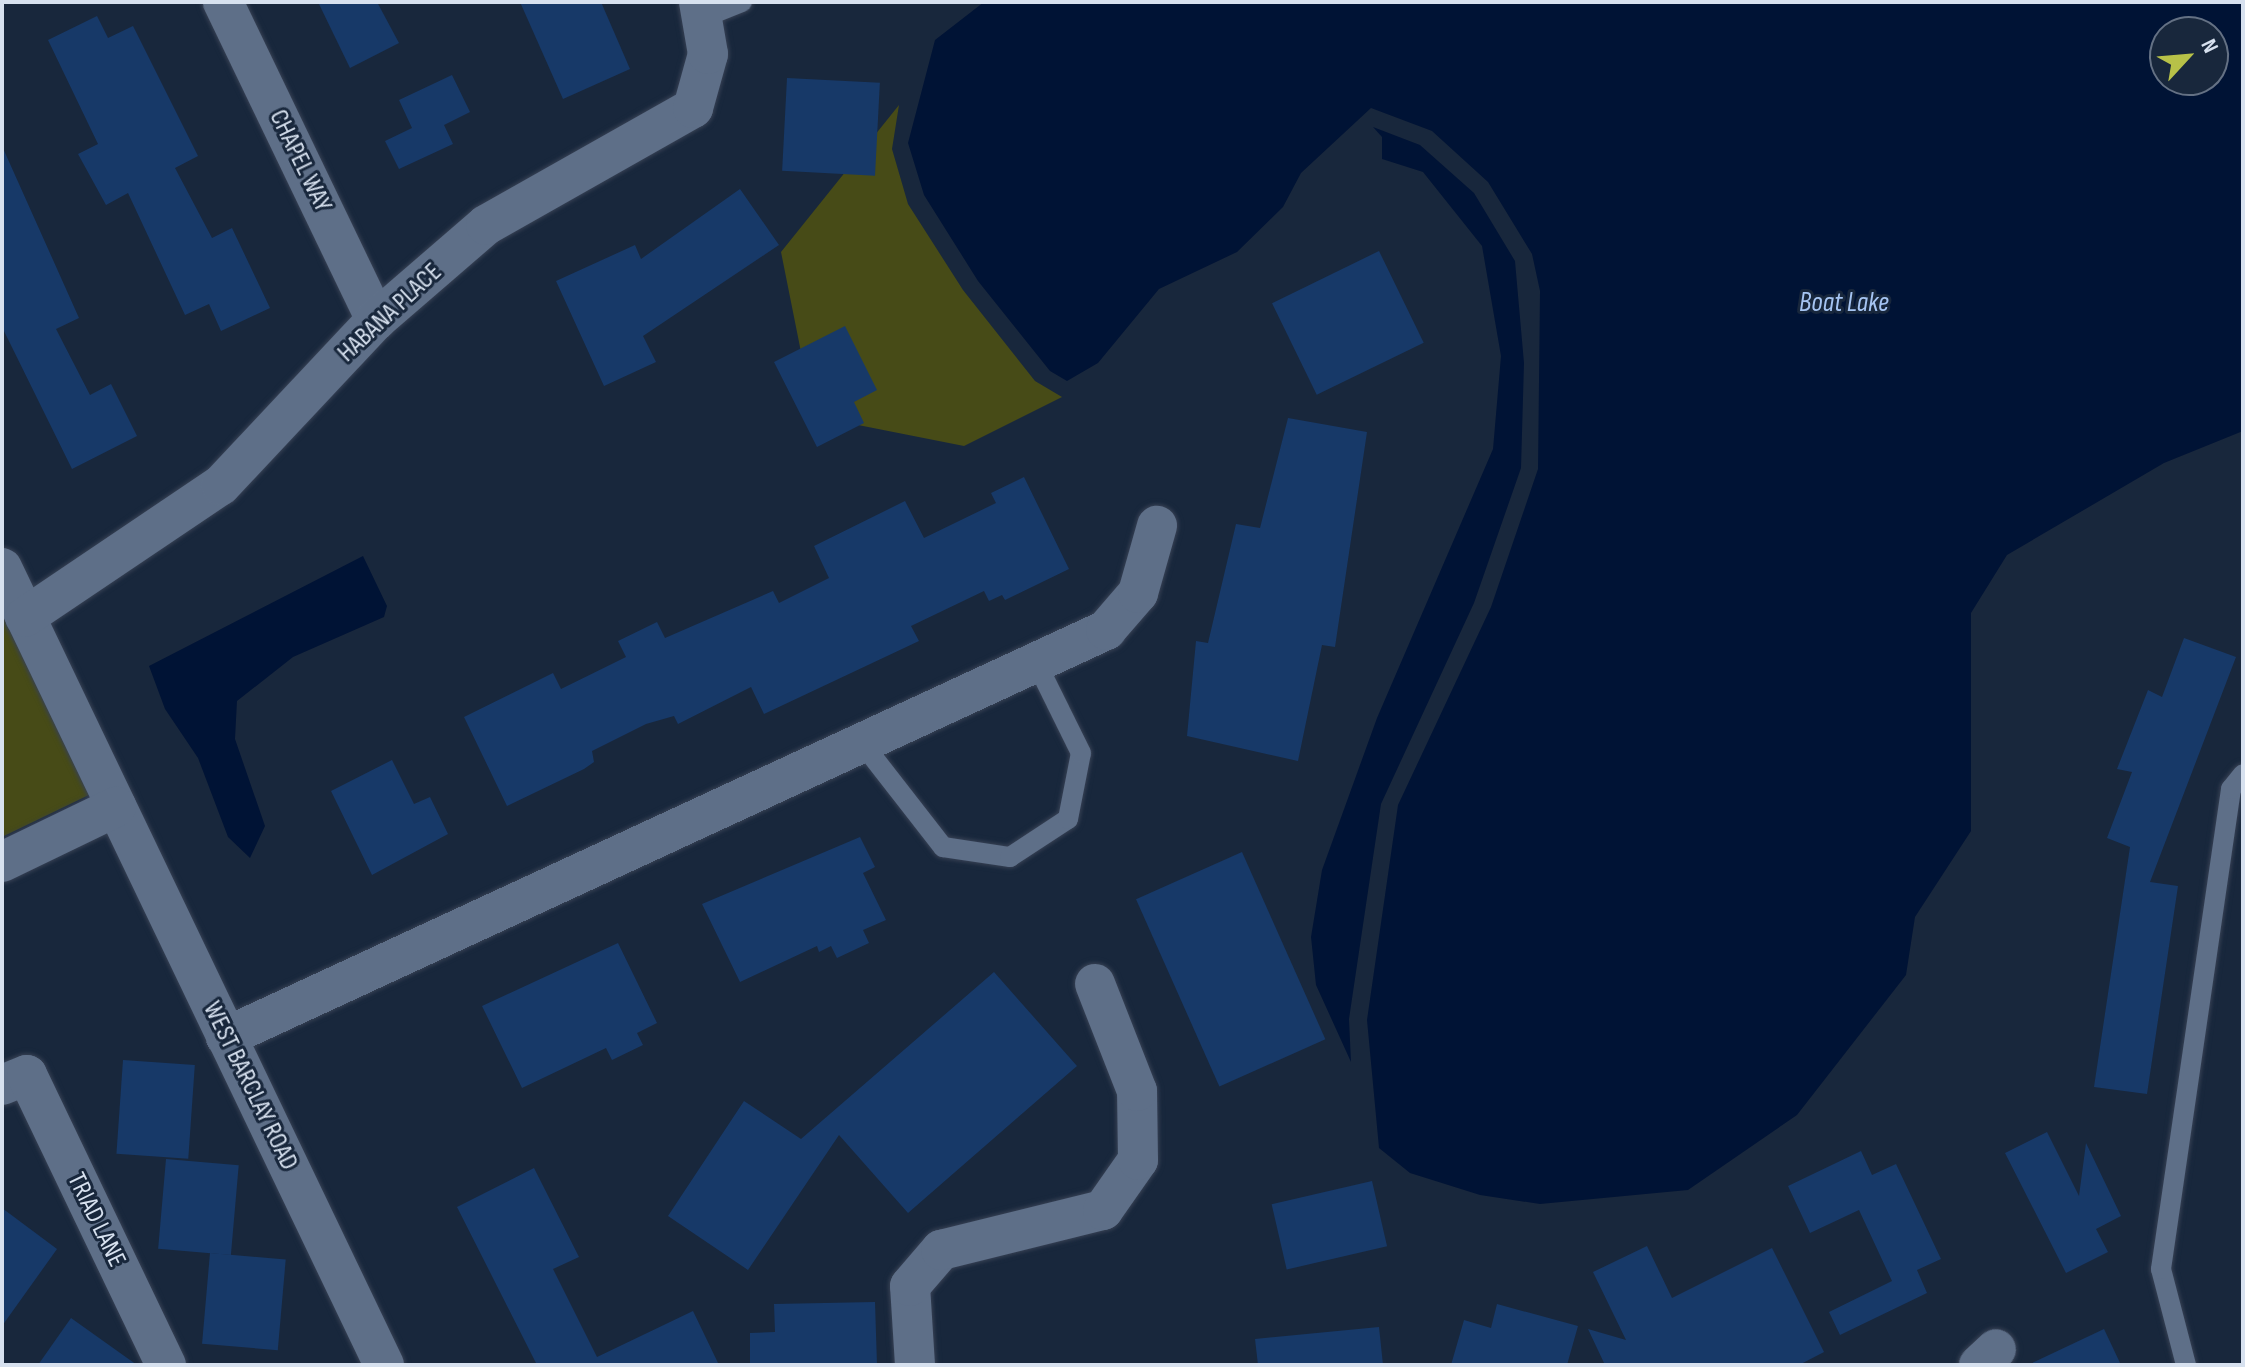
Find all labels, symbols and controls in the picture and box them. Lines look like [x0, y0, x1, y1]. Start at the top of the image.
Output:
north arrow [2149, 16, 2229, 96]
text: N [2195, 35, 2224, 57]
street label: CHAPEL WAY [262, 105, 338, 217]
street label: HABANA PLACE [332, 257, 448, 369]
water label: Boat Lake [1799, 286, 1889, 320]
street label: WEST BARCLAY ROAD [196, 997, 304, 1175]
street label: TRIAD LANE [60, 1168, 132, 1272]

